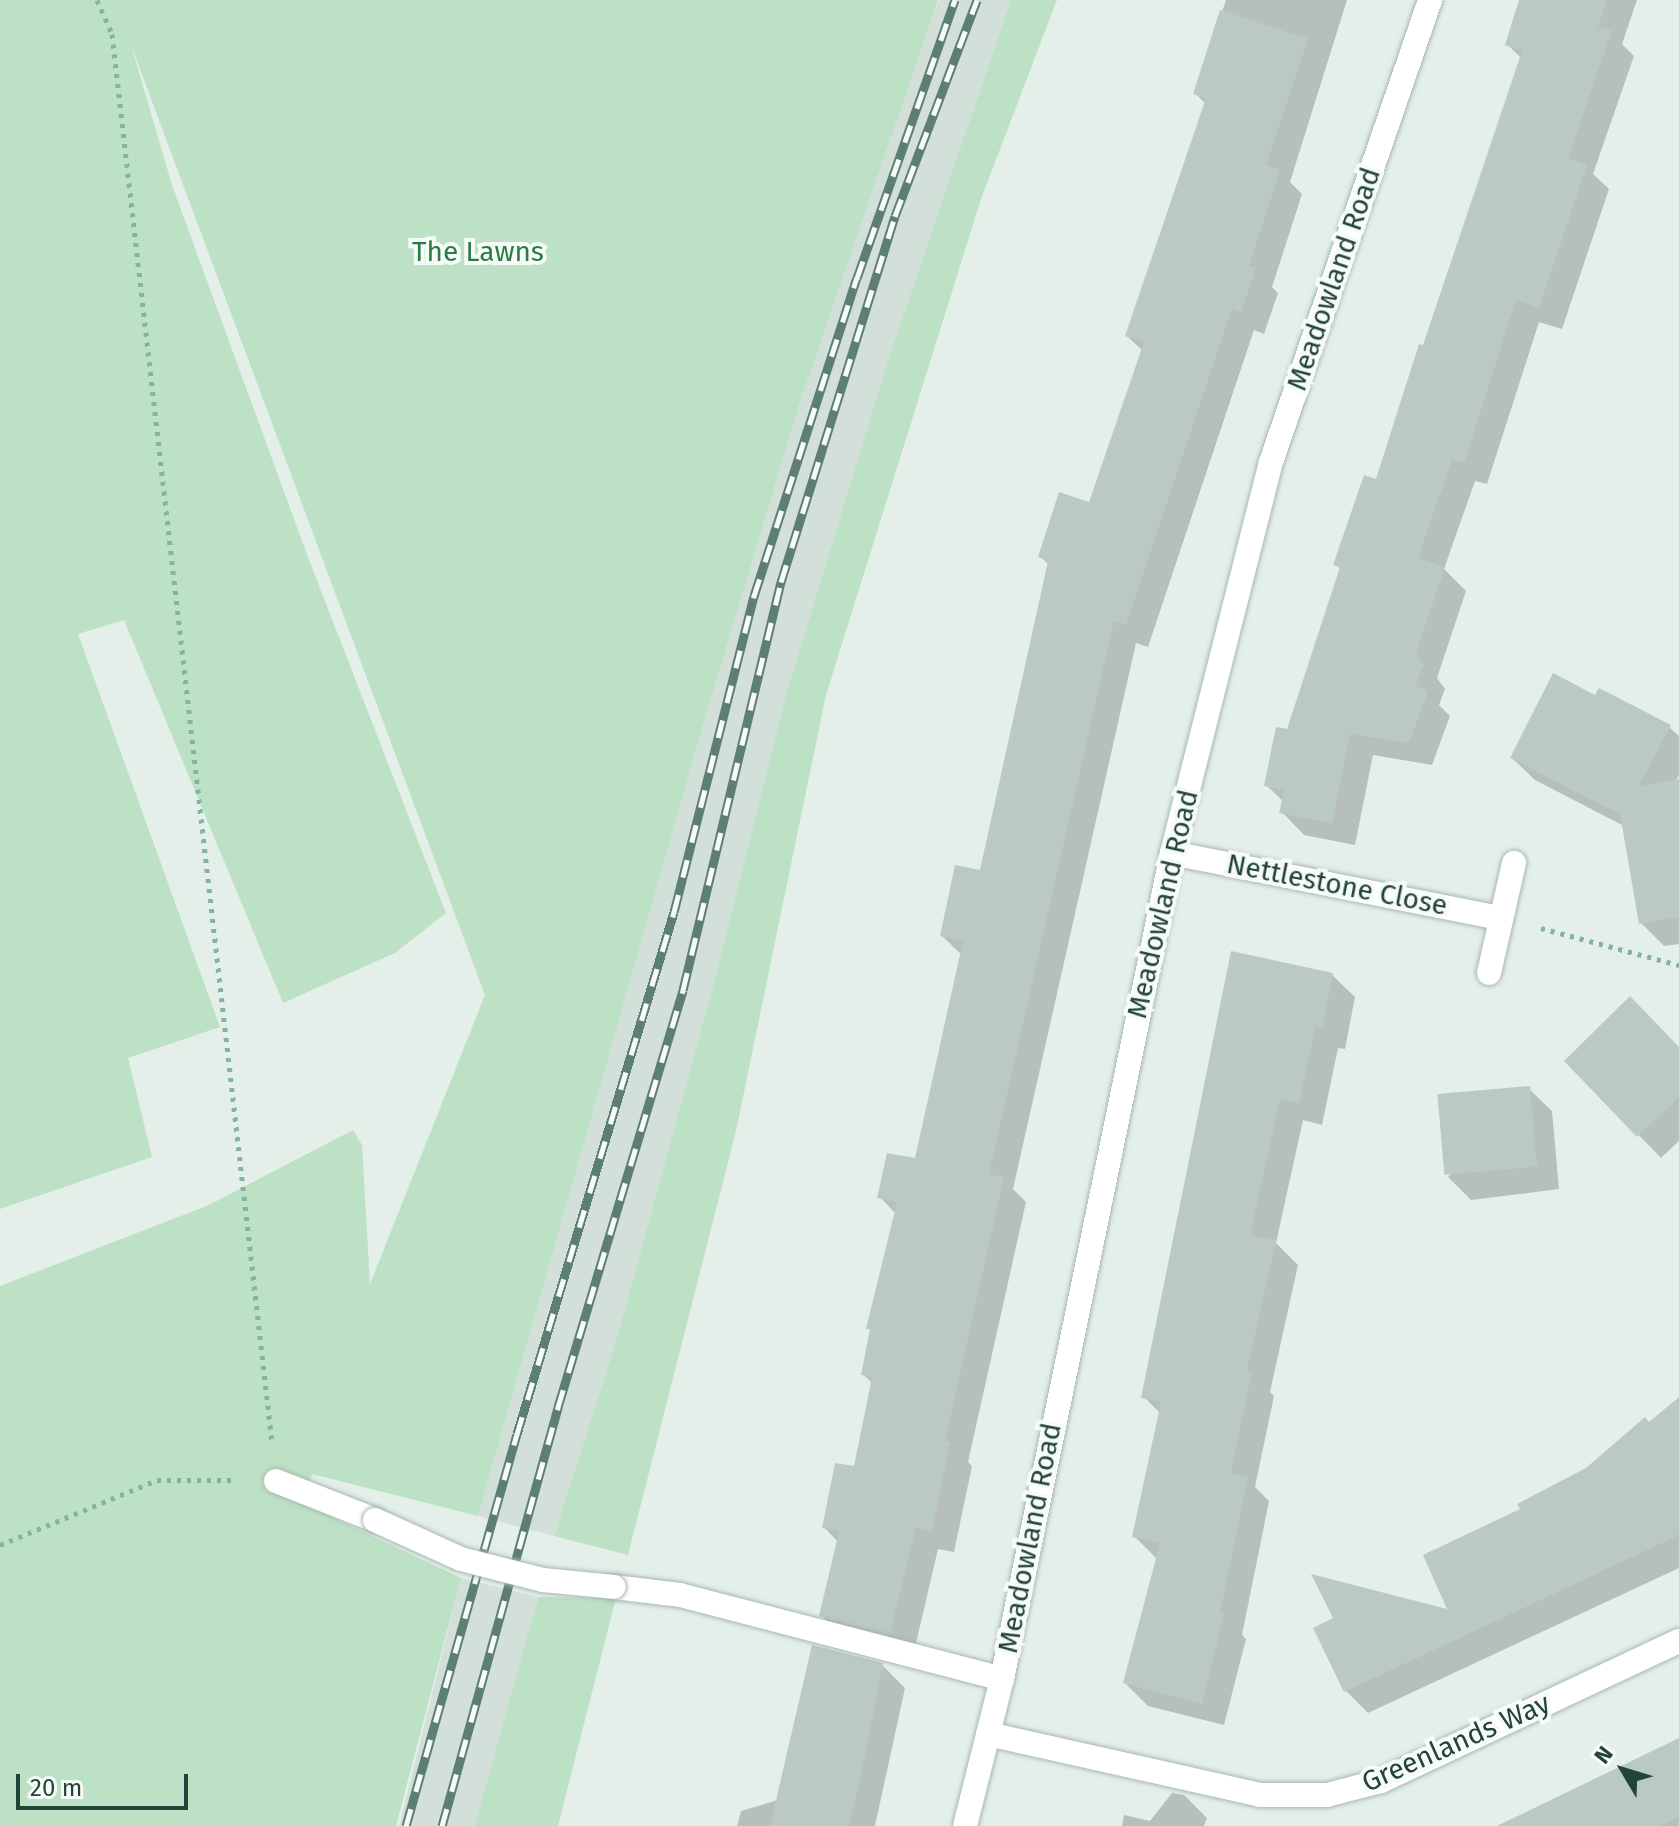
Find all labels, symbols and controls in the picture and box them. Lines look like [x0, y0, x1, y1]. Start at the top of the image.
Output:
street label: Meadowland Road [1280, 163, 1388, 395]
park label: The Lawns [412, 235, 544, 269]
street label: Meadowland Road [1120, 786, 1206, 1022]
street label: Nettlestone Close [1224, 847, 1450, 923]
street label: Meadowland Road [991, 1420, 1069, 1656]
street label: Greenlands Way [1357, 1686, 1555, 1800]
north arrow [1583, 1730, 1663, 1810]
text: N [1589, 1741, 1619, 1769]
scale bar [20, 1758, 192, 1808]
text: 20 m [30, 1774, 82, 1802]

